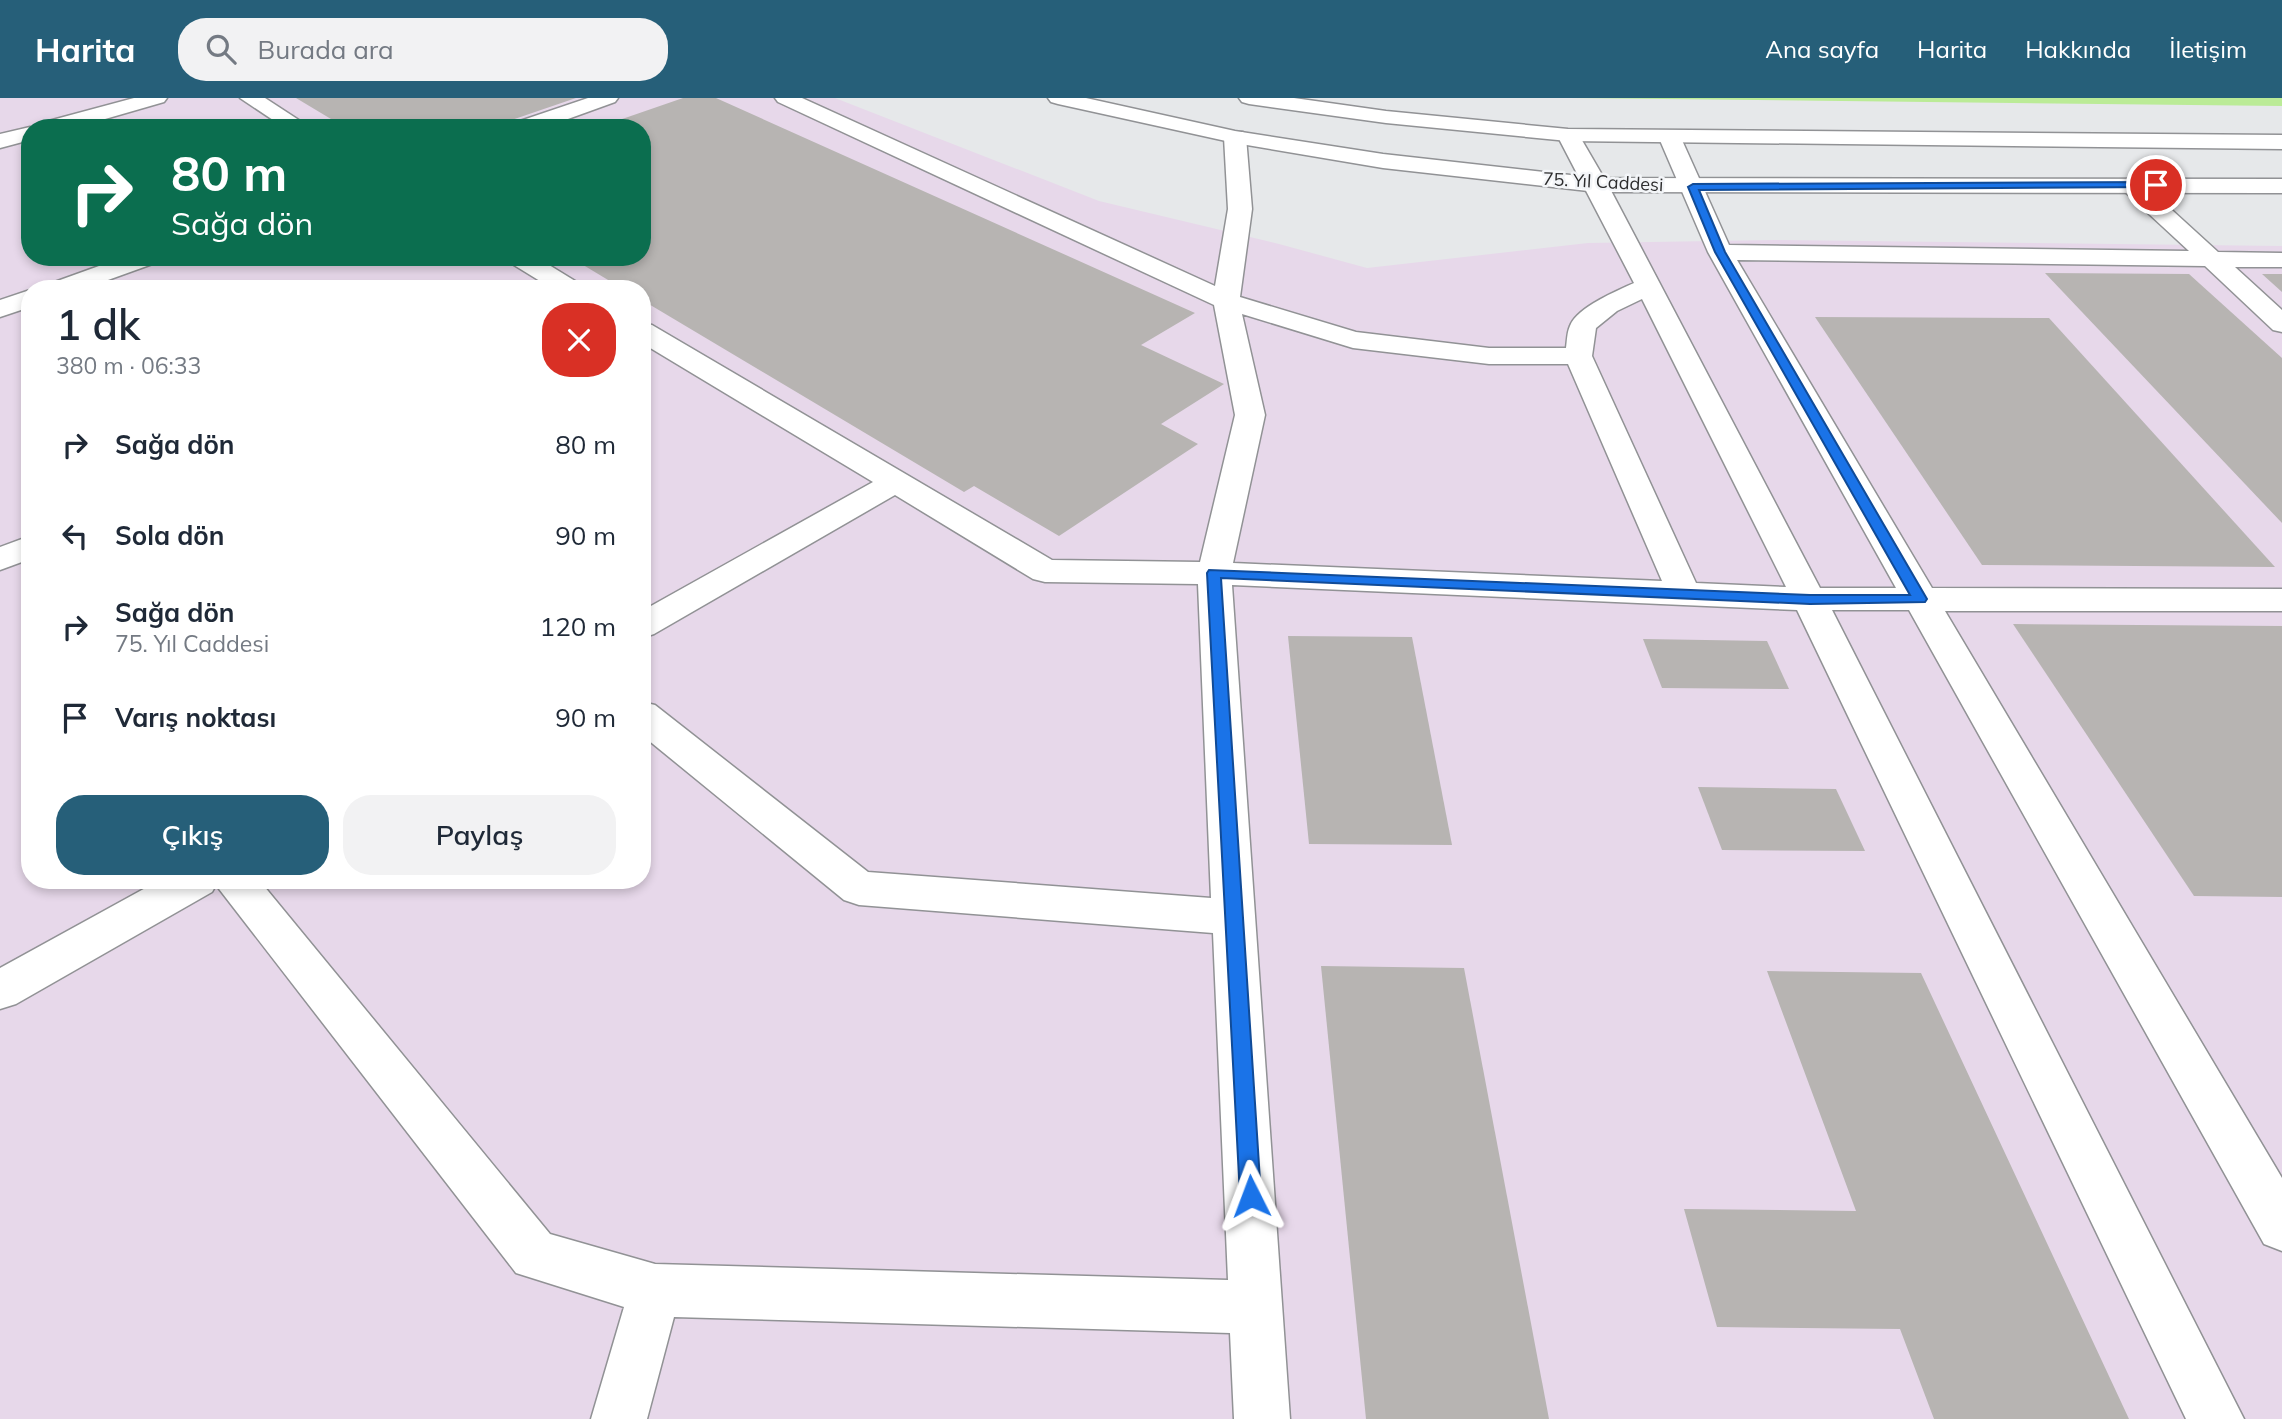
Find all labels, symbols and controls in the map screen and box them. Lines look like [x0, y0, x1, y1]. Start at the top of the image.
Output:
search box [178, 18, 668, 81]
text: Harita [35, 29, 136, 70]
icon: search [202, 30, 240, 68]
text: Burada ara [258, 33, 394, 66]
text: Ana sayfa [1765, 34, 1879, 64]
text: Harita [1917, 34, 1987, 64]
text: Hakkında [2025, 34, 2131, 64]
text: İletişim [2169, 34, 2247, 64]
text: 80 m [171, 142, 287, 203]
icon: right [56, 147, 147, 238]
pin [2126, 155, 2186, 215]
icon: arrive [2137, 166, 2175, 204]
street label: 75. Yıl Caddesi [1542, 167, 1664, 196]
text: Sağa dön [171, 203, 313, 243]
text: 1 dk [56, 298, 140, 351]
button: close [542, 303, 616, 377]
text: 380 m · 06:33 [56, 351, 201, 380]
icon: right [56, 426, 94, 464]
text: Sağa dön [115, 428, 235, 461]
text: 80 m [555, 428, 616, 461]
icon: left [56, 517, 94, 555]
text: Sola dön [115, 519, 224, 552]
text: 90 m [555, 519, 616, 552]
text: Sağa dön [115, 596, 235, 629]
icon: right [56, 608, 94, 646]
text: 120 m [540, 610, 616, 643]
text: 75. Yıl Caddesi [115, 629, 269, 658]
icon: arrive [56, 699, 94, 737]
text: Varış noktası [115, 701, 276, 734]
text: 90 m [555, 701, 616, 734]
button: Çıkış [56, 795, 329, 875]
button: Paylaş [343, 795, 616, 875]
position arrow [1214, 1159, 1288, 1233]

